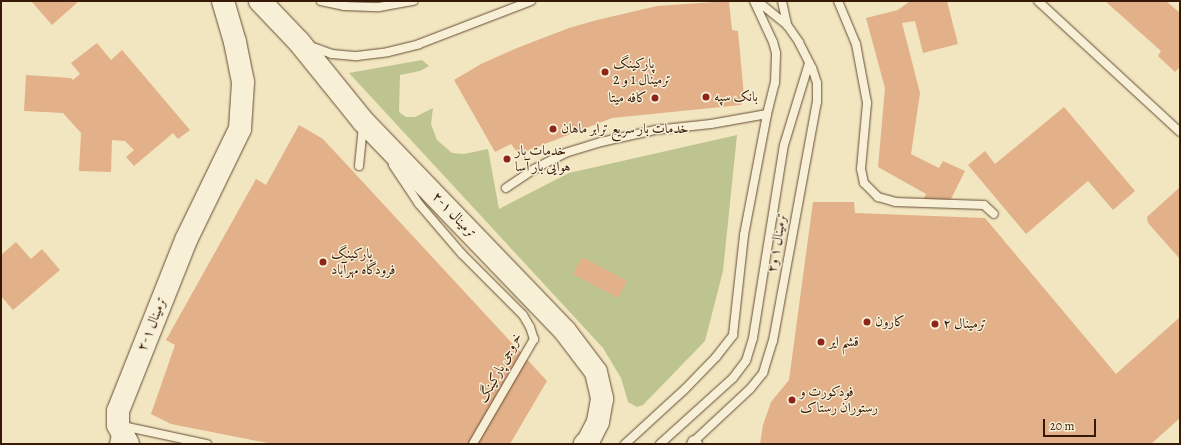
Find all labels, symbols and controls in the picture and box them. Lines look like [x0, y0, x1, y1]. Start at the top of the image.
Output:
place label: پارکینگ ترمینال 1 و 2 [613, 56, 671, 88]
marker: پارکینگ ترمینال 1 و 2 [600, 67, 610, 77]
place label: بانک سپه [714, 89, 758, 105]
place label: کافه میتا [608, 90, 647, 106]
marker: بانک سپه [701, 92, 711, 102]
marker: کافه میتا [650, 93, 660, 103]
place label: خدمات بار سریع ترابر ماهان [561, 121, 688, 137]
marker: خدمات بار سریع ترابر ماهان [548, 124, 558, 134]
place label: خدمات بار هوایی بار آسا [515, 143, 571, 176]
marker: خدمات بار هوایی بار آسا [502, 154, 512, 164]
street label: ترمینال ۱-۲ [428, 188, 480, 242]
street label: ترمینال ۱ و۲ [764, 212, 790, 274]
place label: پارکینگ فرودگاه مهرآباد [331, 246, 395, 278]
marker: پارکینگ فرودگاه مهرآباد [318, 257, 328, 267]
street label: ترمینال ۱-۲ [134, 294, 170, 354]
place label: کارون [875, 314, 905, 330]
place label: ترمینال ۲ [943, 316, 986, 332]
marker: کارون [862, 317, 872, 327]
marker: ترمینال ۲ [930, 319, 940, 329]
street label: خروجی پارکینگ [474, 330, 526, 406]
place label: قشم ایر [829, 334, 859, 350]
marker: قشم ایر [816, 337, 826, 347]
place label: فودکورت و رستوران رستاک [800, 384, 878, 416]
marker: فودکورت و رستوران رستاک [787, 395, 797, 405]
scale bar [1045, 411, 1098, 437]
text: 20 m [1050, 418, 1074, 434]

